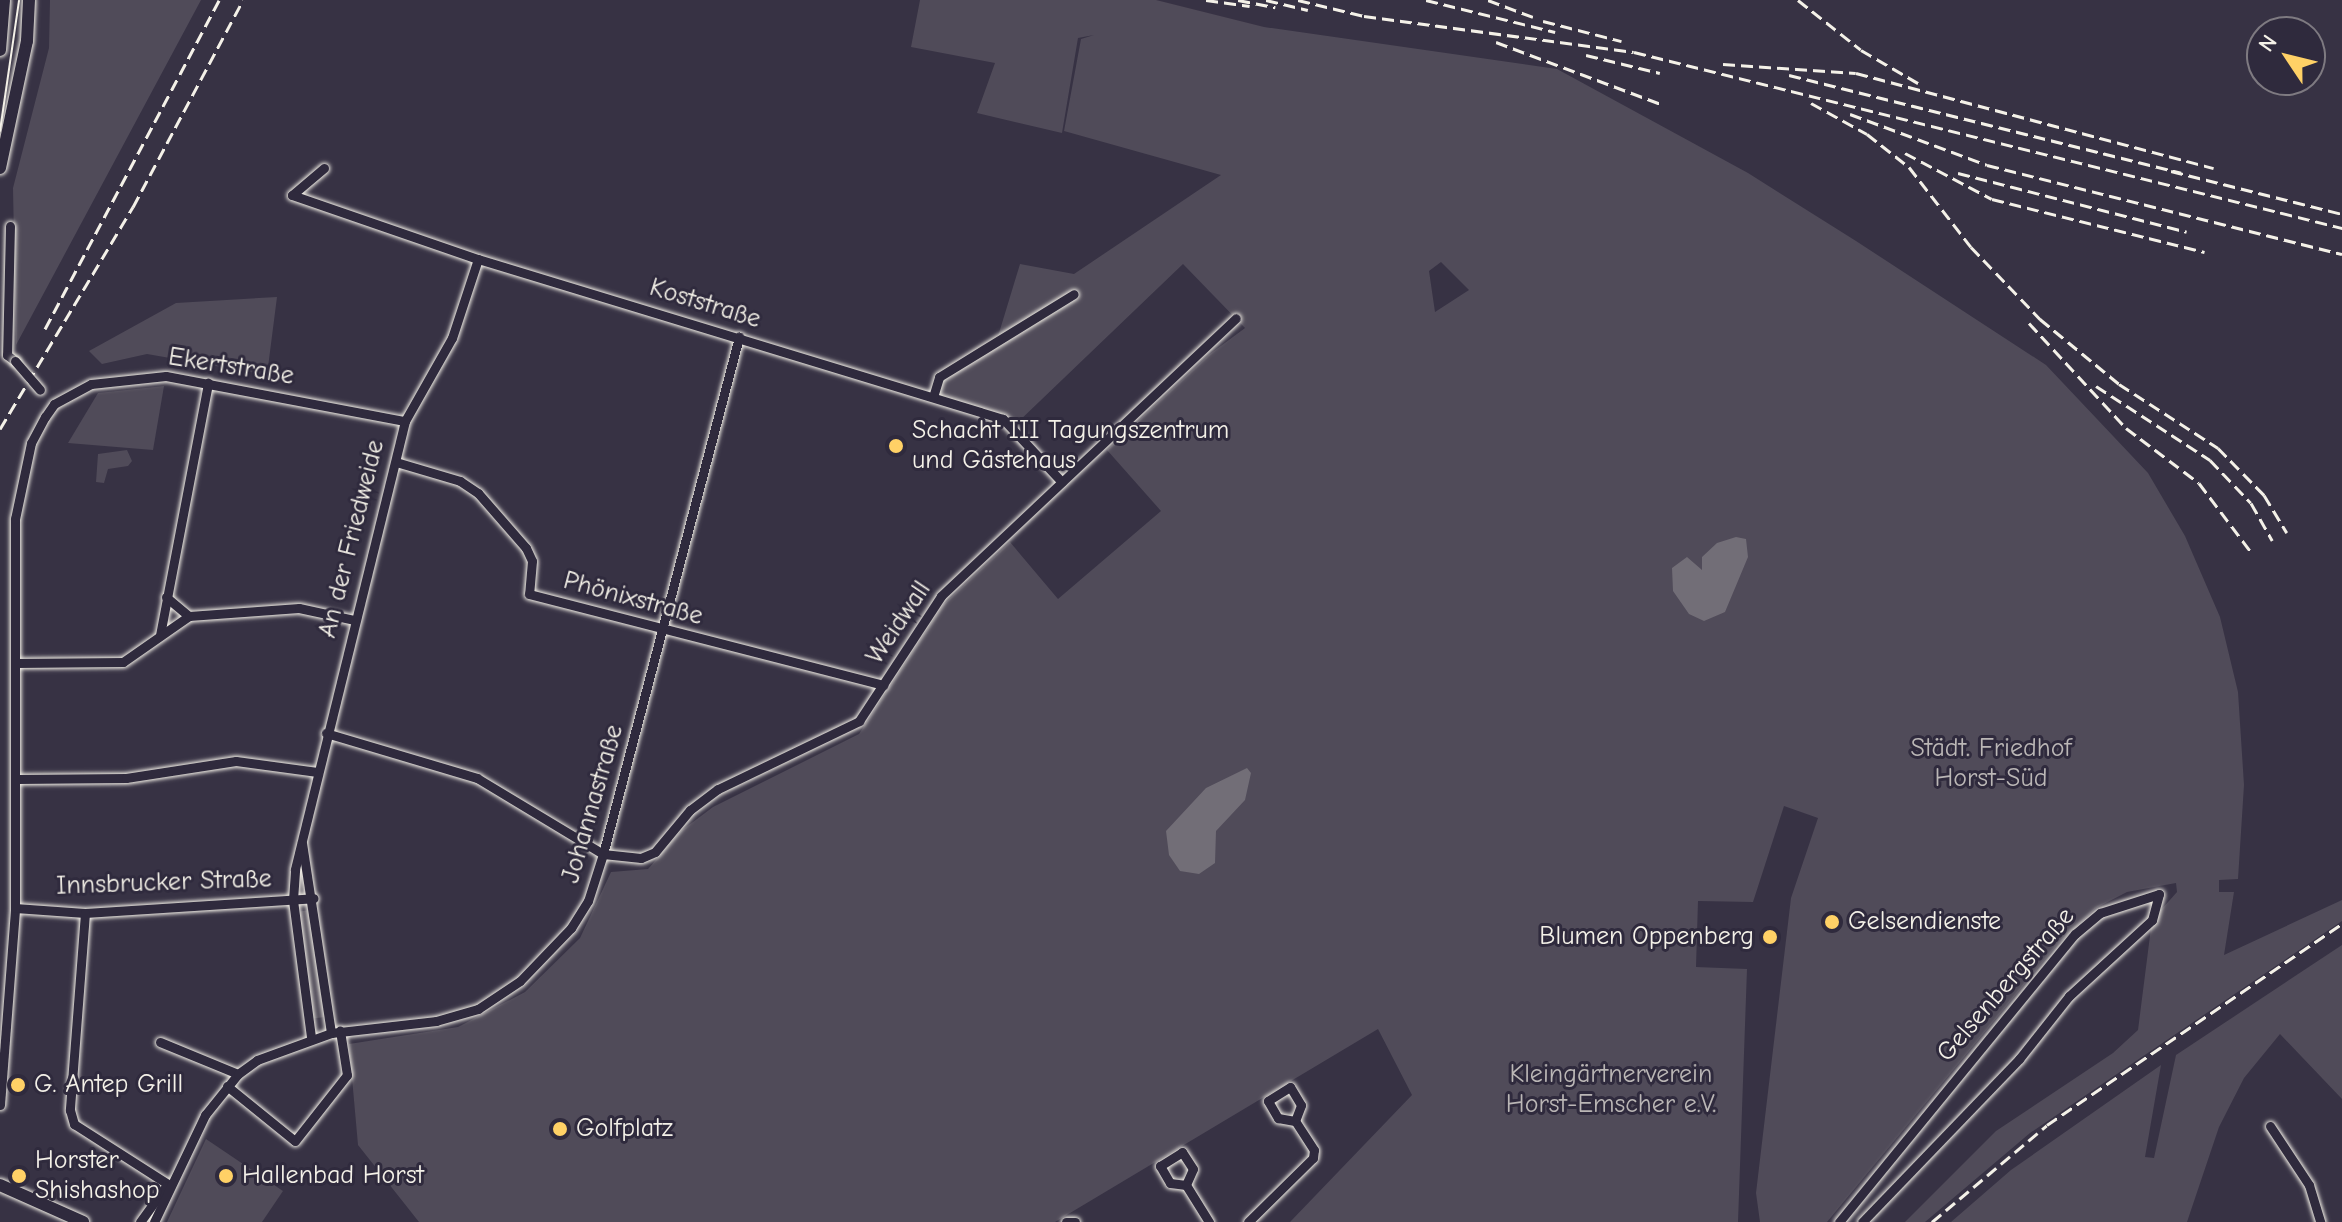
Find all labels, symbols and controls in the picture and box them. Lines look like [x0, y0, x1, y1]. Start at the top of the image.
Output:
north arrow [2246, 16, 2326, 96]
text: N [2253, 30, 2283, 57]
street label: Koststraße [646, 272, 764, 336]
street label: Ekertstraße [166, 342, 296, 392]
place label: Schacht III Tagungszentrum und Gästehaus [912, 415, 1229, 476]
street label: An der Friedweide [312, 437, 392, 641]
marker: Schacht III Tagungszentrum und Gästehaus [887, 437, 905, 455]
street label: Phönixstraße [560, 565, 706, 633]
street label: Weidwall [860, 576, 938, 670]
street label: Johannastraße [555, 721, 631, 887]
park label: Städt. Friedhof Horst-Süd [1910, 733, 2072, 794]
street label: Innsbrucker Straße [56, 864, 272, 902]
street label: Gelsenbergstraße [1931, 902, 2081, 1068]
place label: Gelsendienste [1848, 906, 2001, 938]
marker: Gelsendienste [1823, 913, 1841, 931]
place label: Blumen Oppenberg [1539, 921, 1754, 953]
marker: Blumen Oppenberg [1761, 928, 1779, 946]
park label: Kleingärtnerverein Horst-Emscher e.V. [1506, 1059, 1716, 1120]
place label: G. Antep Grill [34, 1069, 183, 1101]
marker: G. Antep Grill [9, 1076, 27, 1094]
place label: Golfplatz [576, 1113, 673, 1145]
marker: Golfplatz [551, 1120, 569, 1138]
place label: Horster Shishashop [35, 1145, 160, 1206]
place label: Hallenbad Horst [242, 1160, 424, 1192]
marker: Horster Shishashop [10, 1167, 28, 1185]
marker: Hallenbad Horst [217, 1167, 235, 1185]

